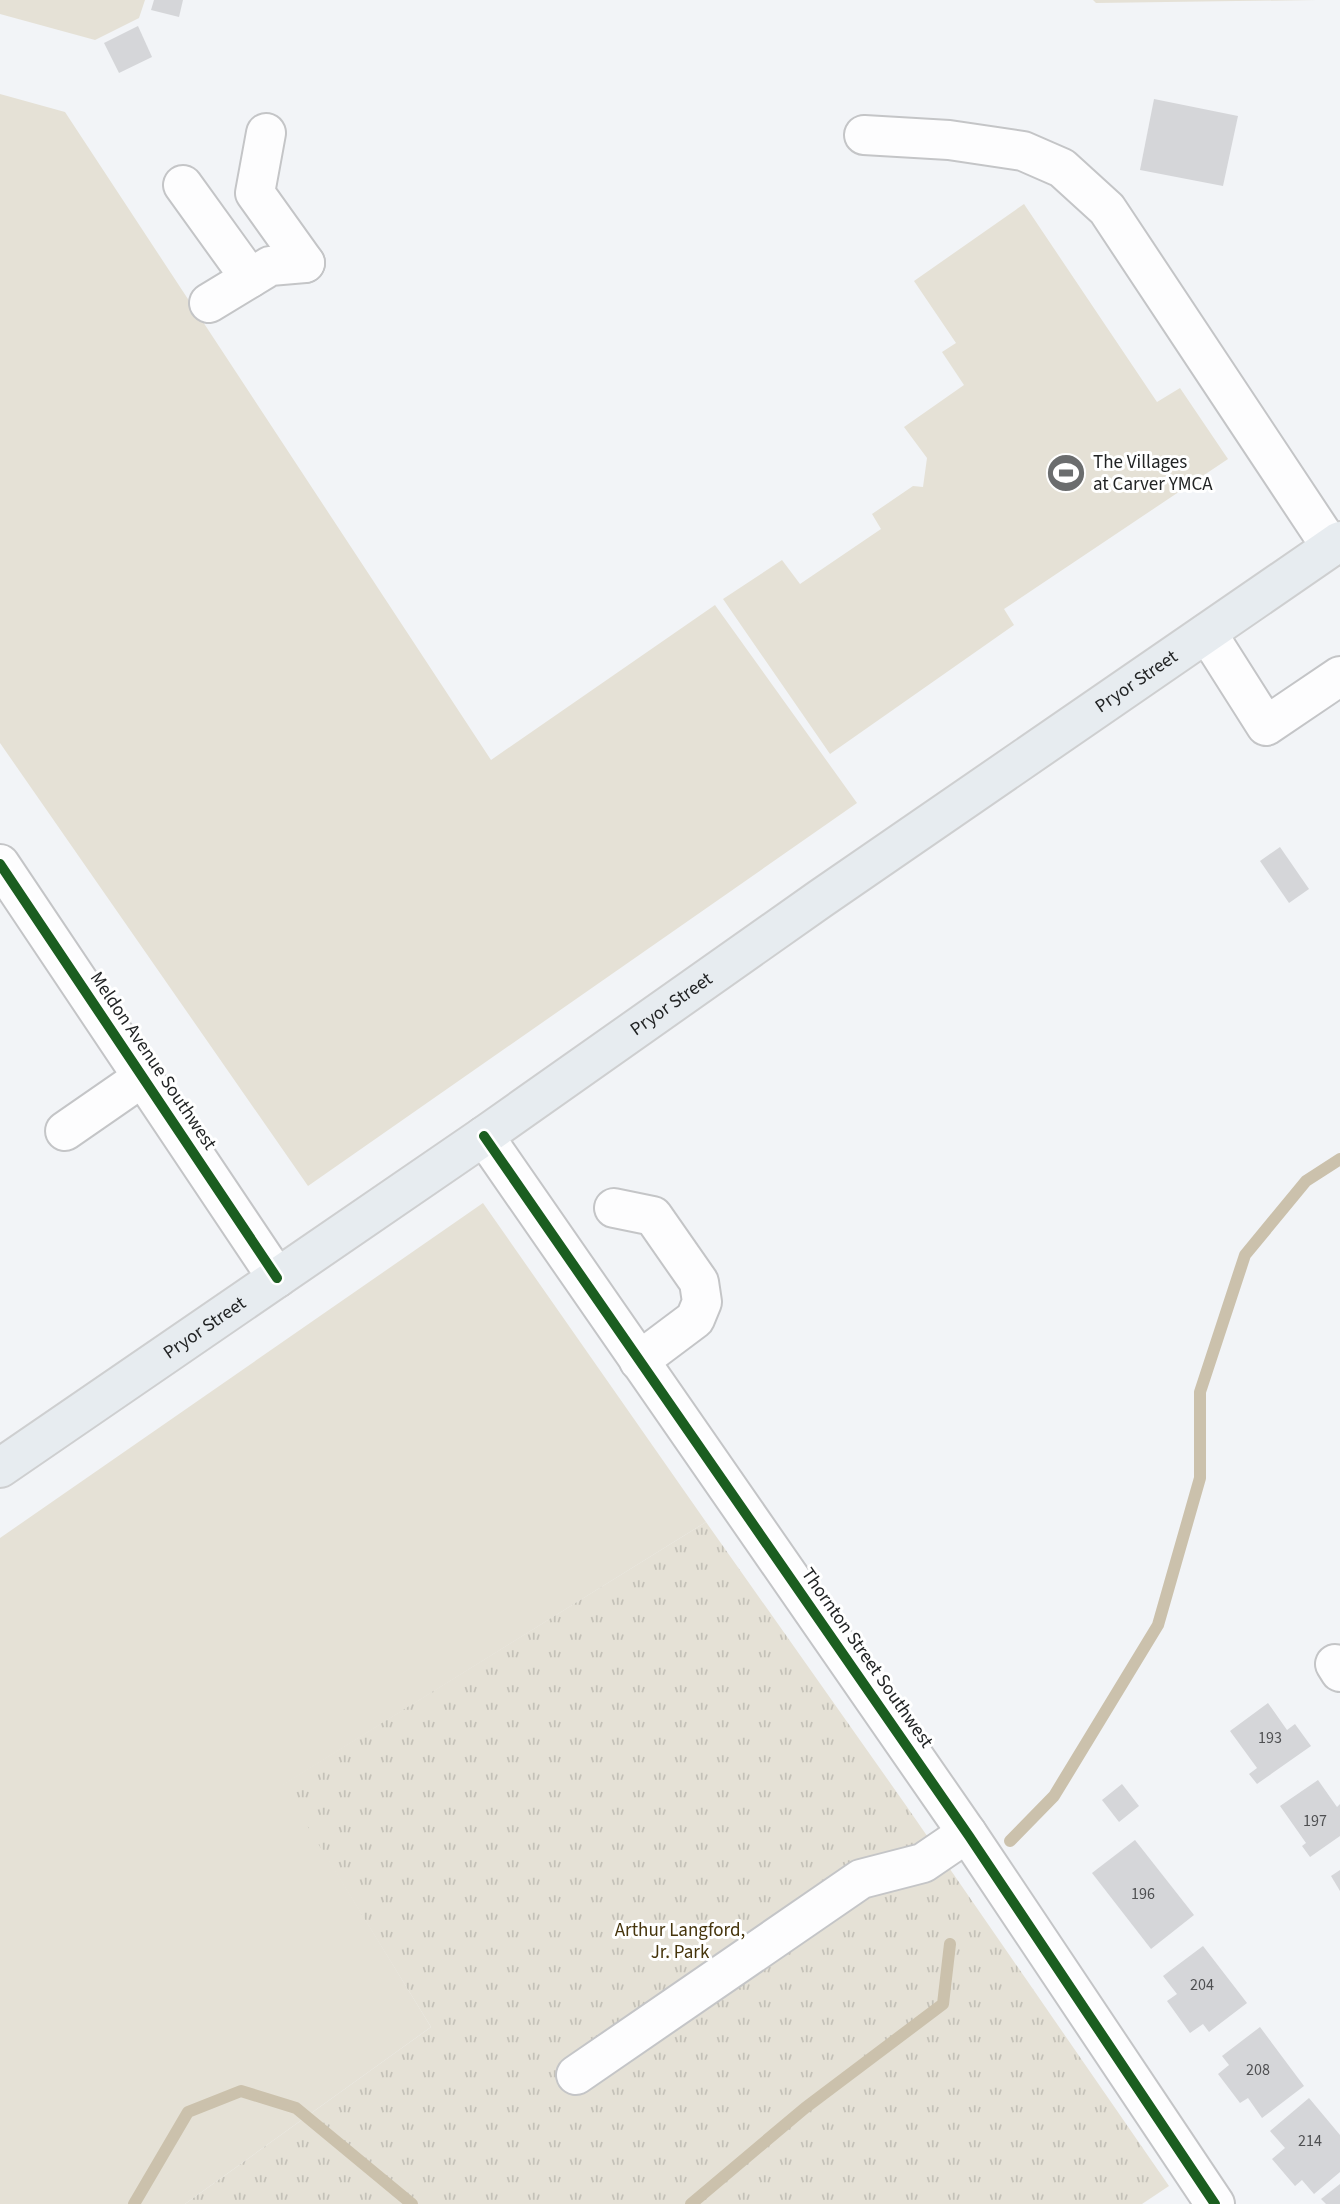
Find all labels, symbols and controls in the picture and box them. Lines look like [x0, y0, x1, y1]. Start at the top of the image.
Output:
place label: The Villages at Carver YMCA [1093, 449, 1213, 498]
sports icon: The Villages at Carver YMCA [1045, 452, 1087, 494]
street label: Pryor Street [1089, 643, 1183, 719]
street label: Pryor Street [625, 965, 718, 1042]
street label: Meldon Avenue Southwest [83, 966, 223, 1156]
street label: Pryor Street [158, 1289, 252, 1366]
street label: Thornton Street Southwest [794, 1562, 940, 1754]
house number: 193 [1258, 1727, 1282, 1749]
house number: 197 [1303, 1810, 1327, 1832]
house number: 196 [1131, 1883, 1155, 1905]
park label: Arthur Langford, Jr. Park [615, 1917, 745, 1966]
house number: 204 [1190, 1974, 1214, 1996]
house number: 208 [1246, 2059, 1270, 2081]
house number: 214 [1298, 2130, 1322, 2152]

